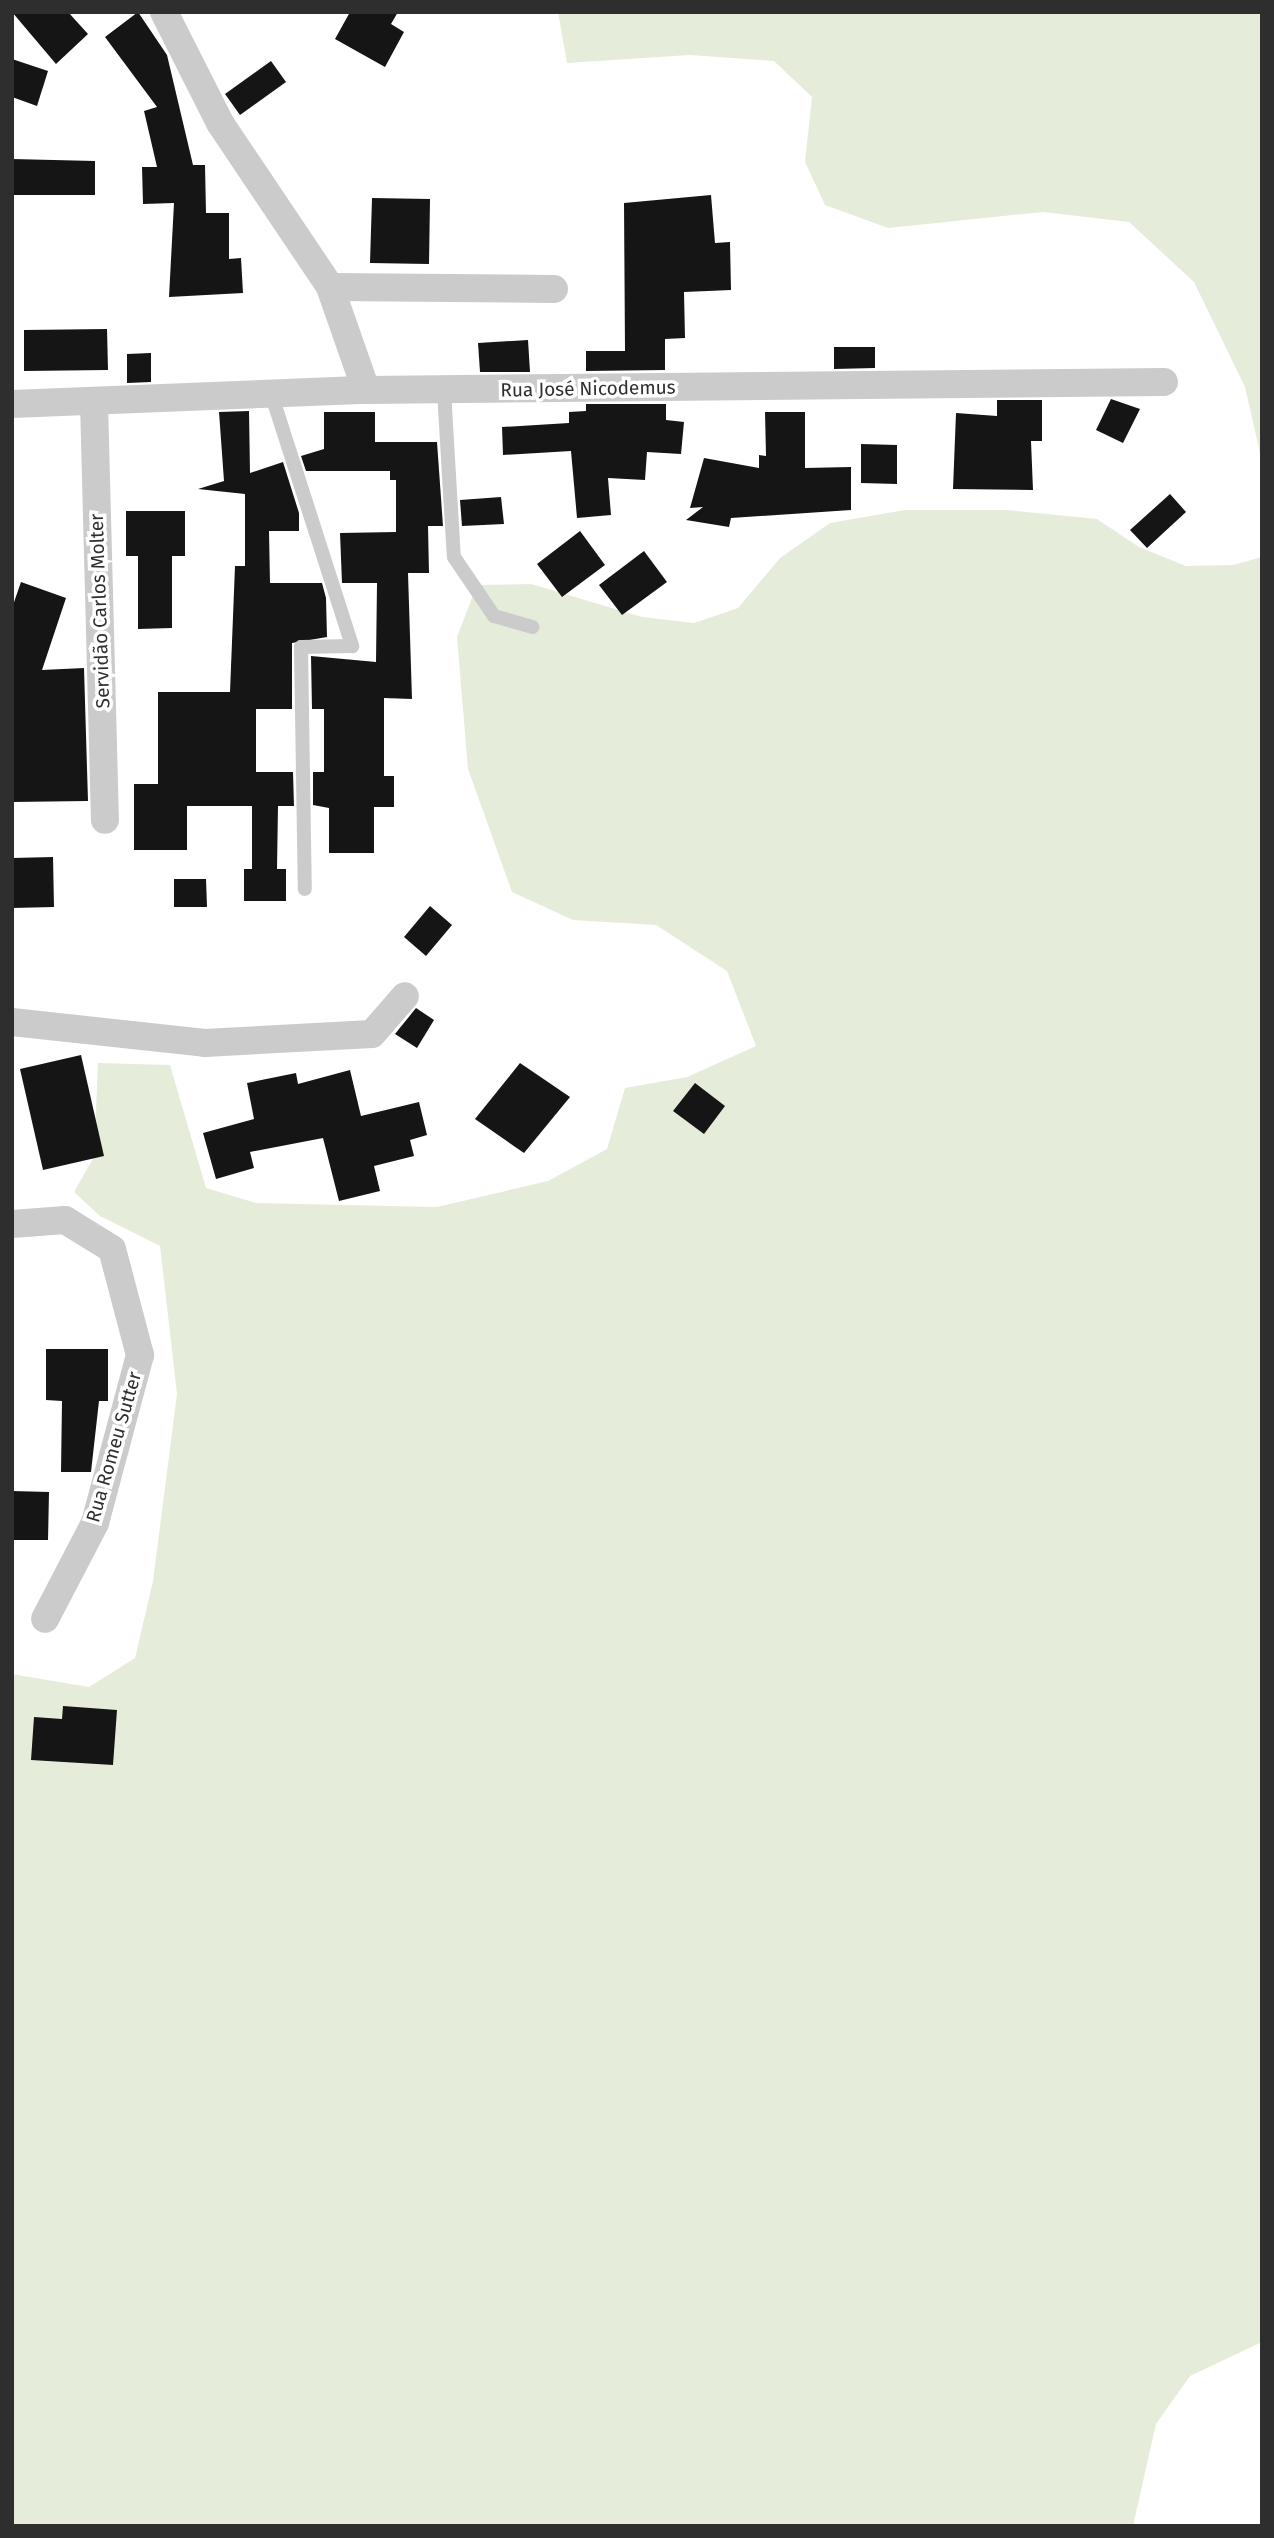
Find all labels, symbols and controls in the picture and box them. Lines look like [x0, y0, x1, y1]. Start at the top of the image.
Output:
street label: Rua José Nicodemus [500, 376, 676, 402]
street label: Servidão Carlos Molter [85, 513, 115, 709]
street label: Rua Romeu Sutter [82, 1369, 146, 1525]

